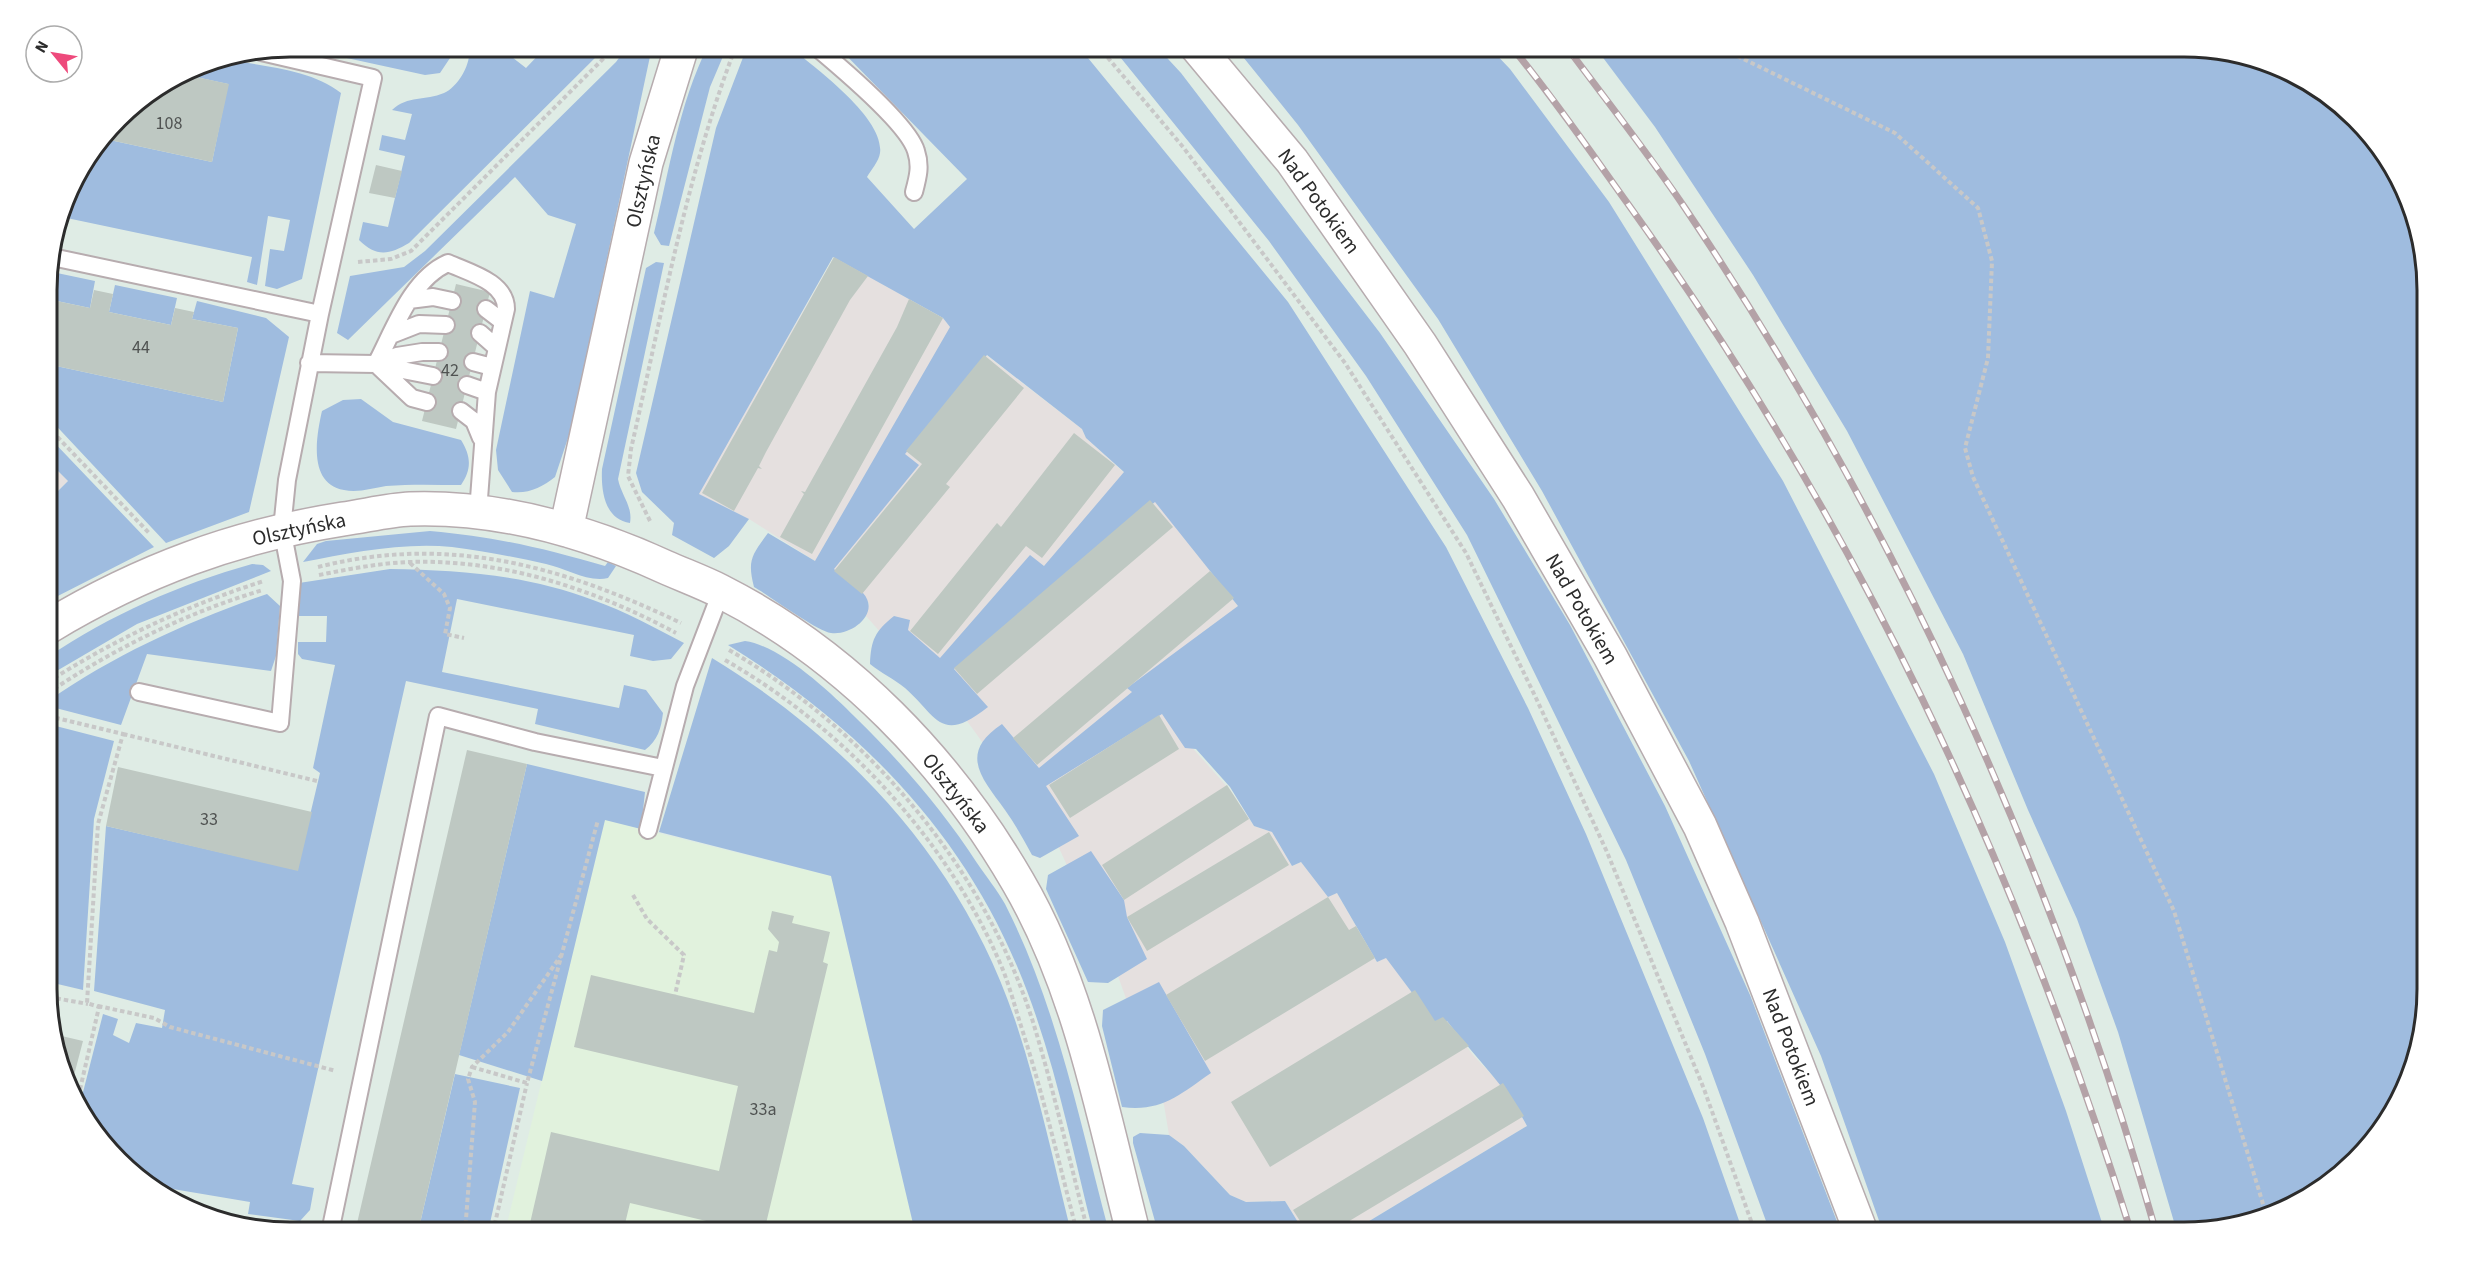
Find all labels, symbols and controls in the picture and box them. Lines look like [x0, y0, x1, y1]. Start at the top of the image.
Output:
north arrow [24, 24, 84, 84]
text: N [30, 37, 54, 57]
house number: 108 [156, 111, 182, 136]
street label: Olsztyńska [618, 131, 668, 231]
street label: Nad Potokiem [1270, 142, 1368, 260]
house number: 44 [132, 335, 150, 360]
house number: 42 [441, 358, 459, 383]
street label: Olsztyńska [249, 504, 349, 554]
street label: Nad Potokiem [1538, 548, 1626, 670]
street label: Olsztyńska [915, 746, 997, 840]
house number: 33 [200, 807, 218, 832]
street label: Nad Potokiem [1755, 984, 1827, 1110]
house number: 33a [750, 1097, 776, 1122]

